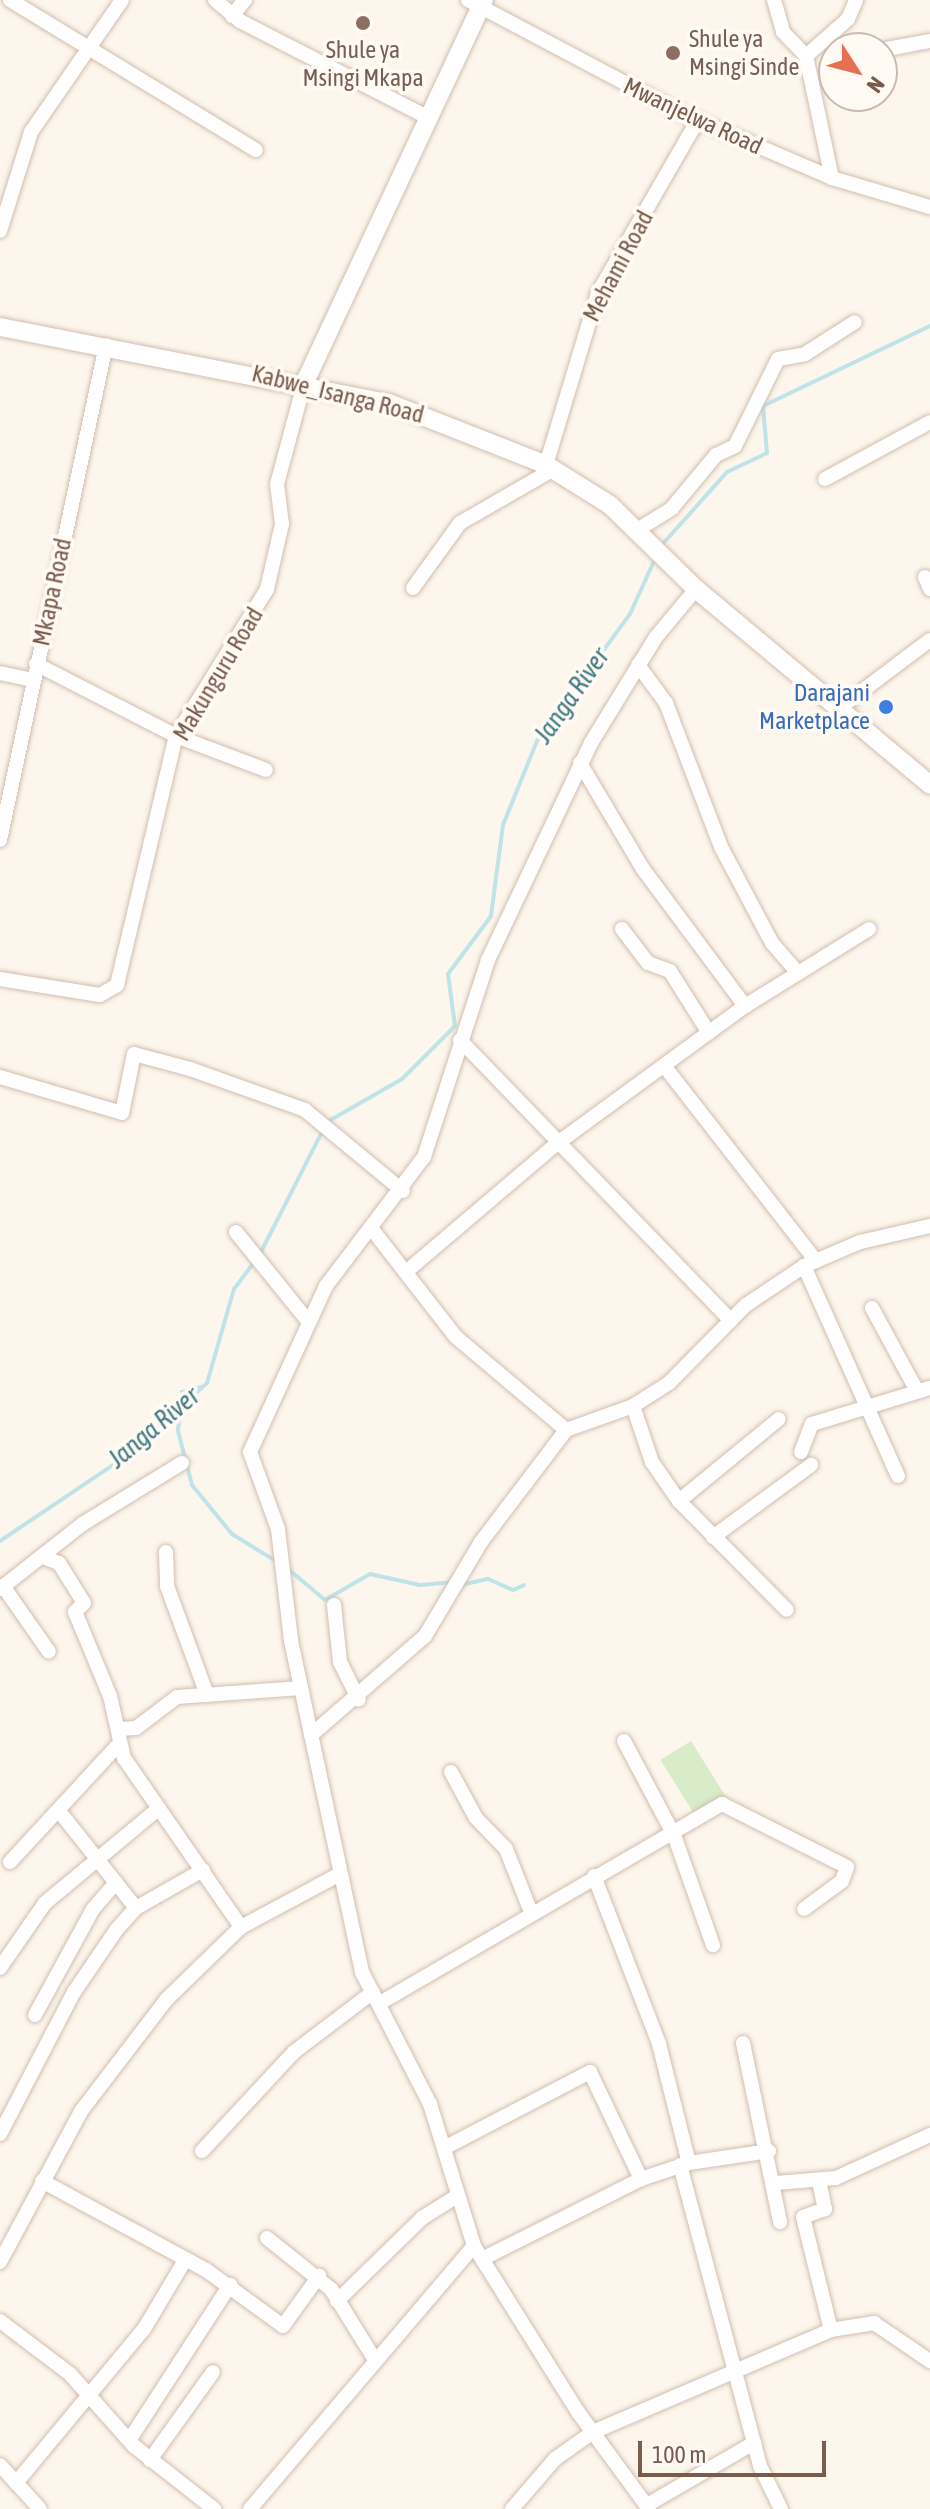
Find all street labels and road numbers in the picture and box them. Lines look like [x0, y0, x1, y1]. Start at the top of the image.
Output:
street label: Mwanjelwa Road [619, 71, 767, 161]
street label: Mehami Road [577, 206, 659, 326]
street label: Kabwe_Isanga Road [249, 359, 427, 429]
street label: Mkapa Road [27, 535, 77, 649]
street label: Makunguru Road [167, 602, 269, 746]

